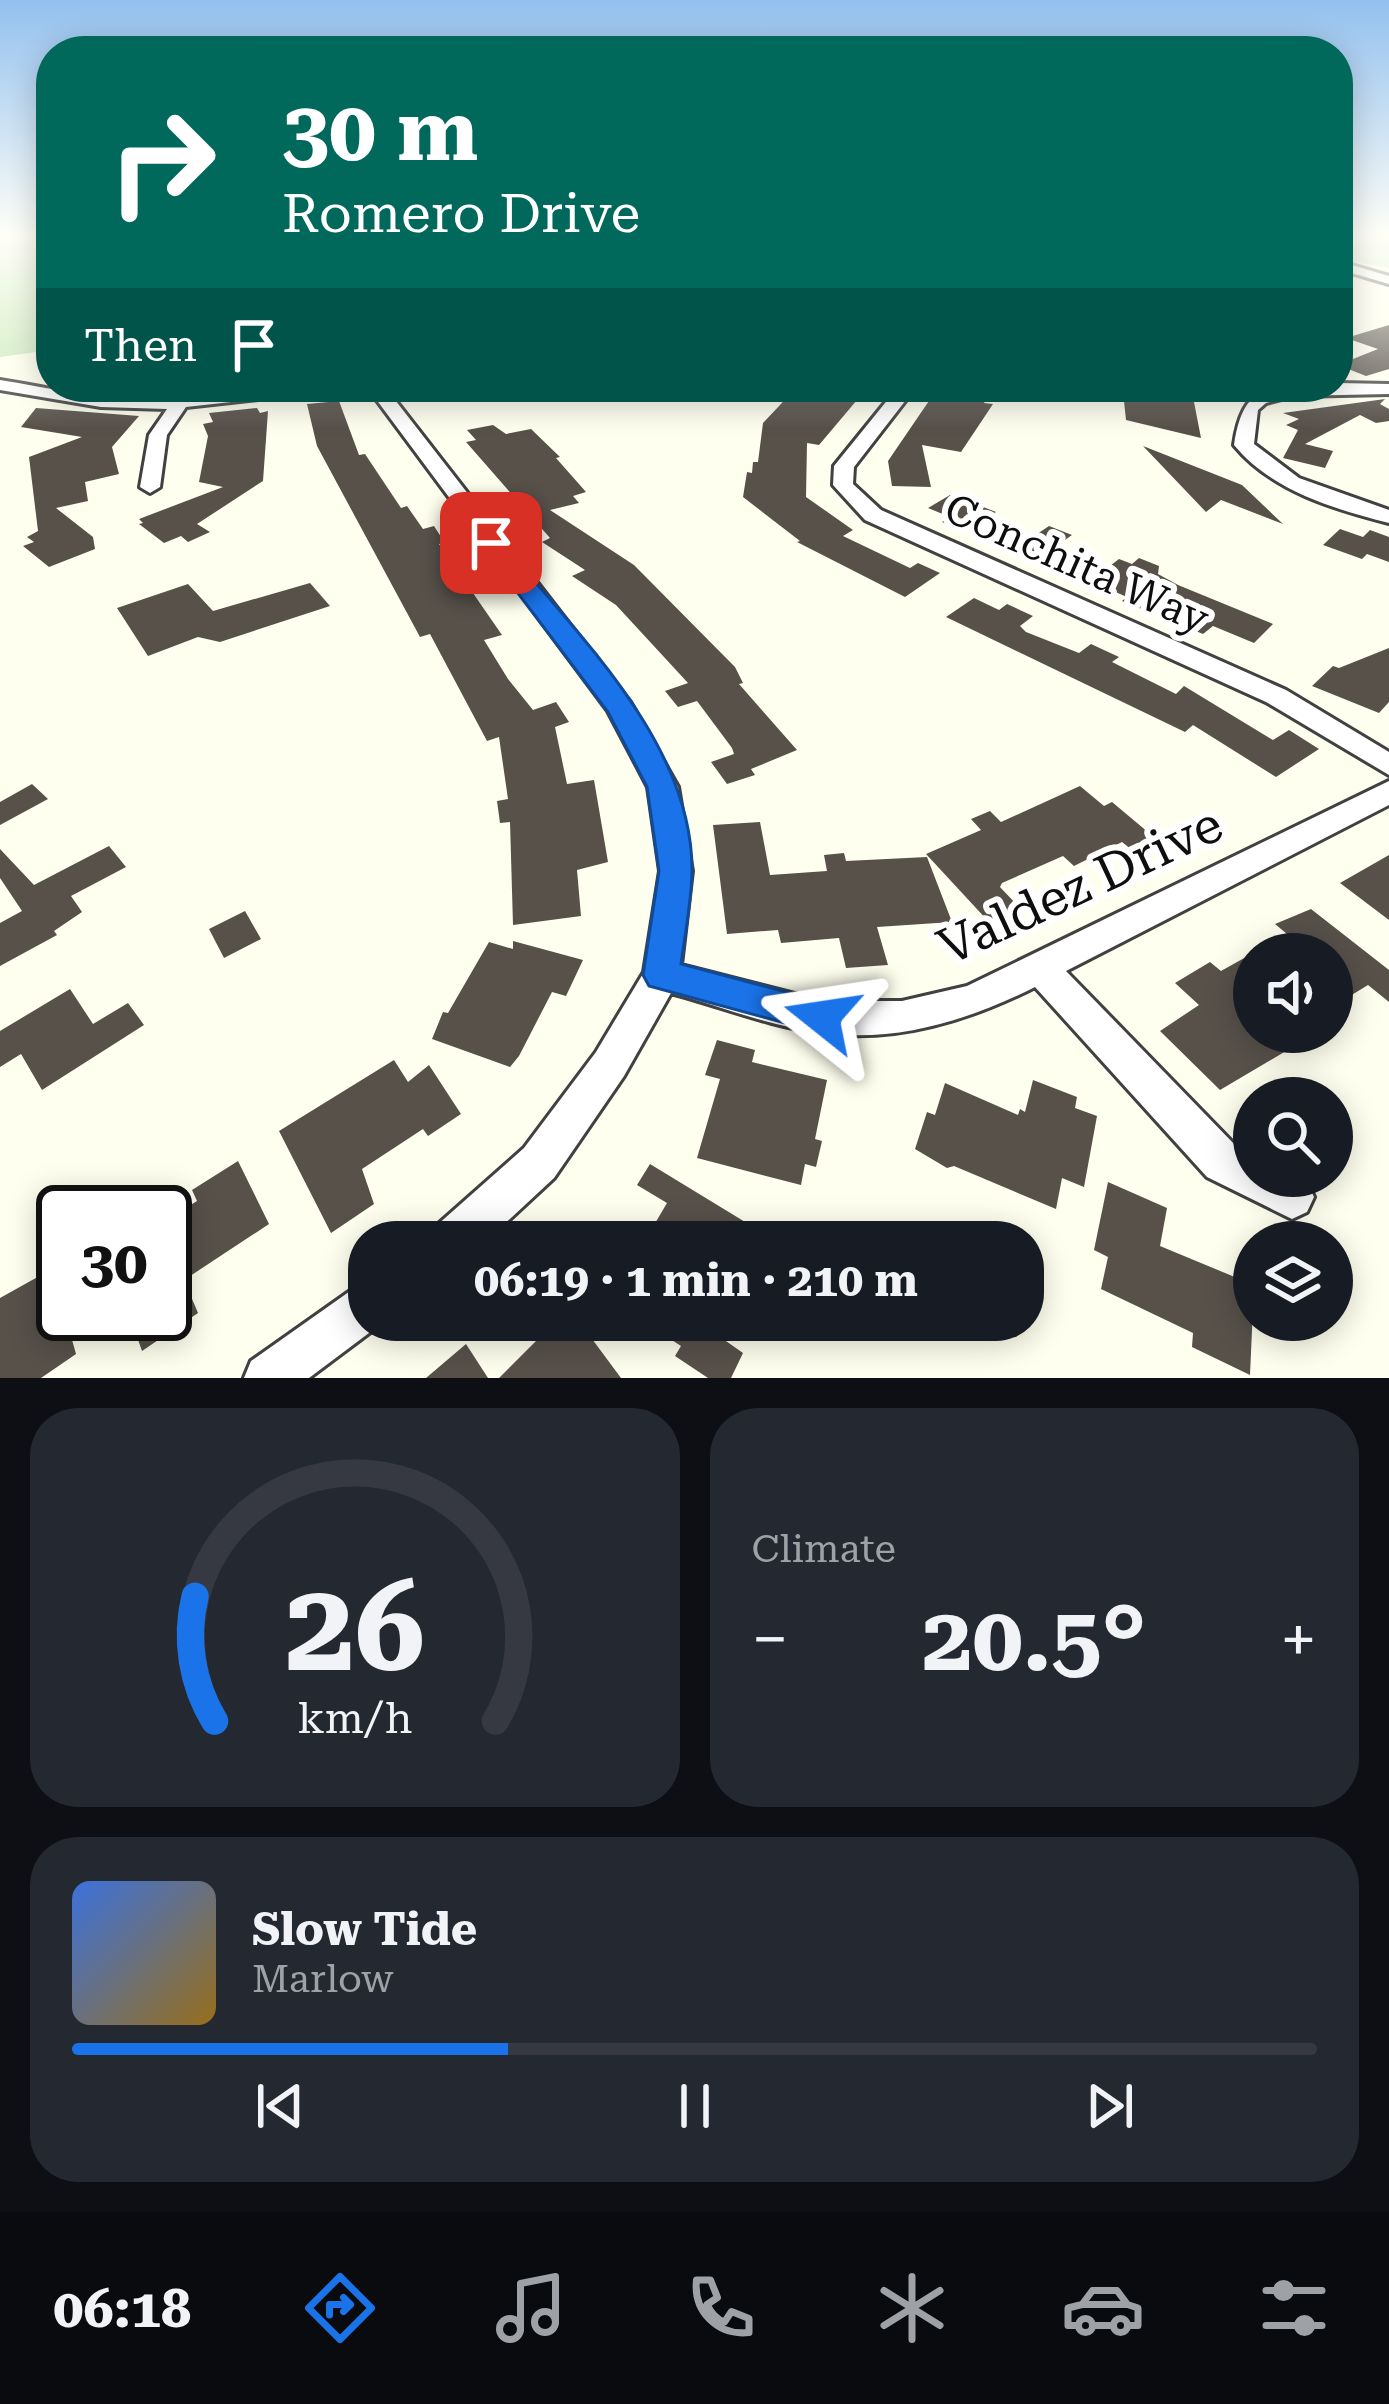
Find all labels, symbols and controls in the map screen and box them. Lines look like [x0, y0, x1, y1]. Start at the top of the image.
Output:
text: 30 m [282, 82, 478, 180]
icon: right [84, 84, 240, 240]
text: Romero Drive [282, 182, 640, 245]
icon: arrive [221, 312, 287, 378]
text: Then [84, 319, 197, 372]
street label: Conchita Way [937, 483, 1216, 644]
pin [440, 492, 542, 594]
icon: arrive [458, 510, 524, 576]
street label: Valdez Drive [929, 794, 1231, 977]
map controls [1233, 933, 1353, 1341]
button: sound [1233, 933, 1353, 1053]
position arrow [759, 954, 885, 1080]
button: search [1233, 1077, 1353, 1197]
speed limit sign: 30 [36, 1185, 192, 1341]
button: layers [1233, 1221, 1353, 1341]
text: 06:19 · 1 min · 210 m [474, 1254, 918, 1307]
text: Climate [752, 1526, 896, 1572]
text: 26 [285, 1554, 425, 1700]
text: 20.5° [922, 1587, 1146, 1692]
text: − [752, 1601, 788, 1678]
text: + [1280, 1601, 1317, 1678]
text: km/h [297, 1692, 412, 1742]
text: Slow Tide [252, 1903, 477, 1956]
text: Marlow [252, 1956, 393, 2002]
icon: previous [247, 2073, 313, 2139]
icon: pause [662, 2073, 728, 2139]
icon: next [1077, 2073, 1143, 2139]
icon: directions [298, 2266, 382, 2350]
icon: music [489, 2266, 573, 2350]
icon: phone [679, 2266, 763, 2350]
icon: climate [870, 2266, 954, 2350]
icon: car [1061, 2266, 1145, 2350]
icon: filters [1252, 2266, 1336, 2350]
text: 06:18 [53, 2277, 191, 2340]

